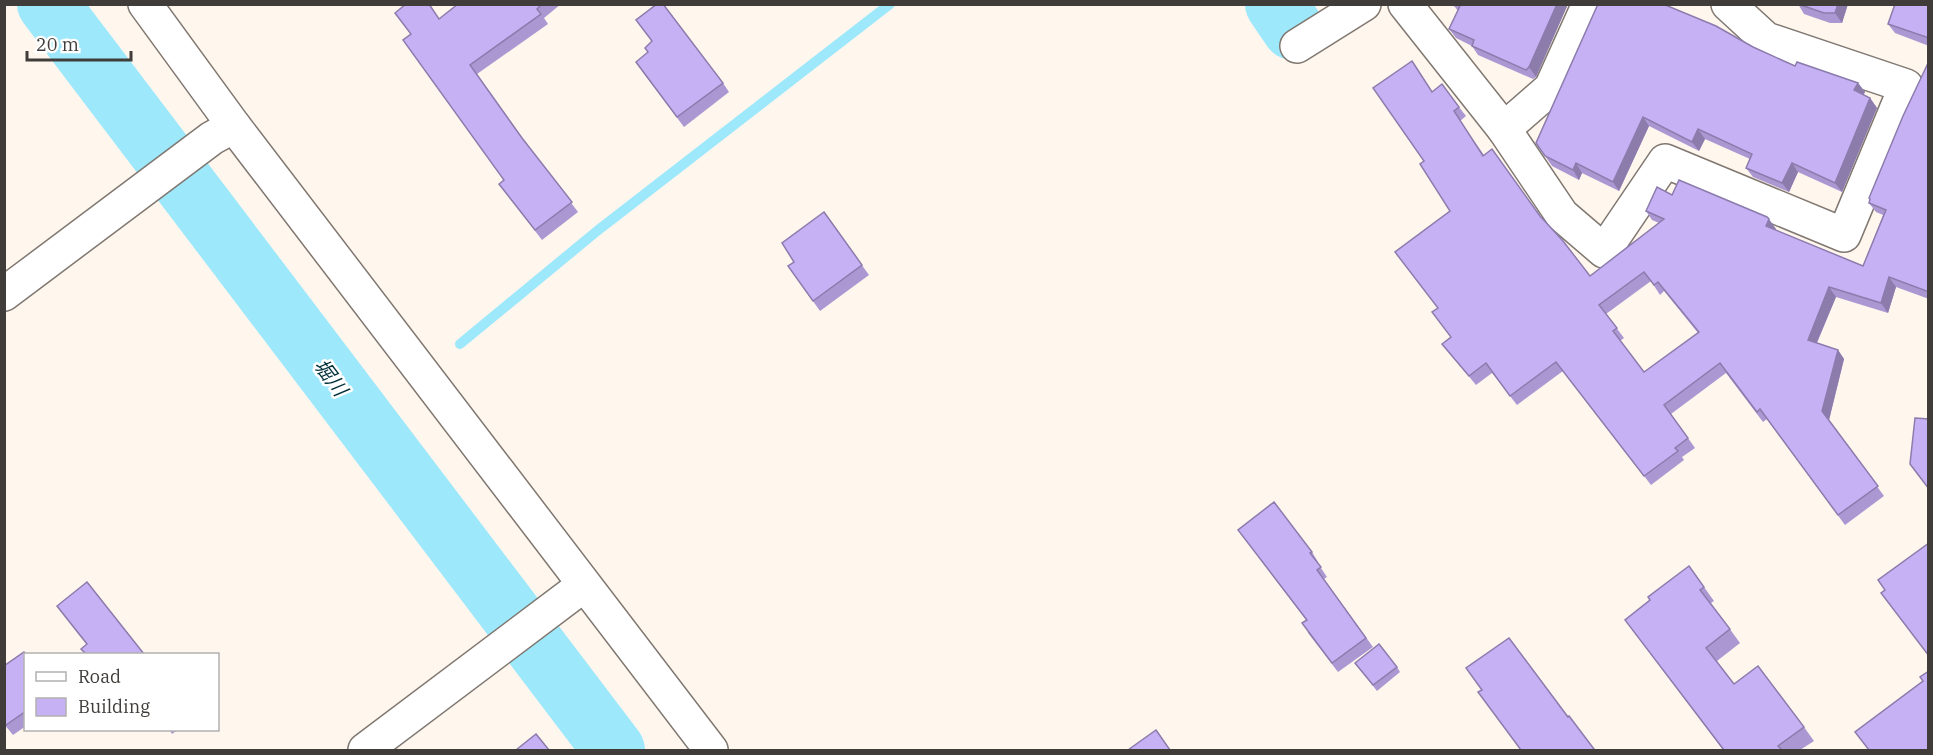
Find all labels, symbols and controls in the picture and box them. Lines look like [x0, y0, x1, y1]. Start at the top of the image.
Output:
scale bar [27, 24, 130, 62]
text: 20 m [36, 33, 79, 56]
water label: 堀川 [308, 353, 355, 403]
legend [24, 653, 219, 731]
text: Road [78, 665, 121, 688]
text: Building [78, 695, 150, 718]

